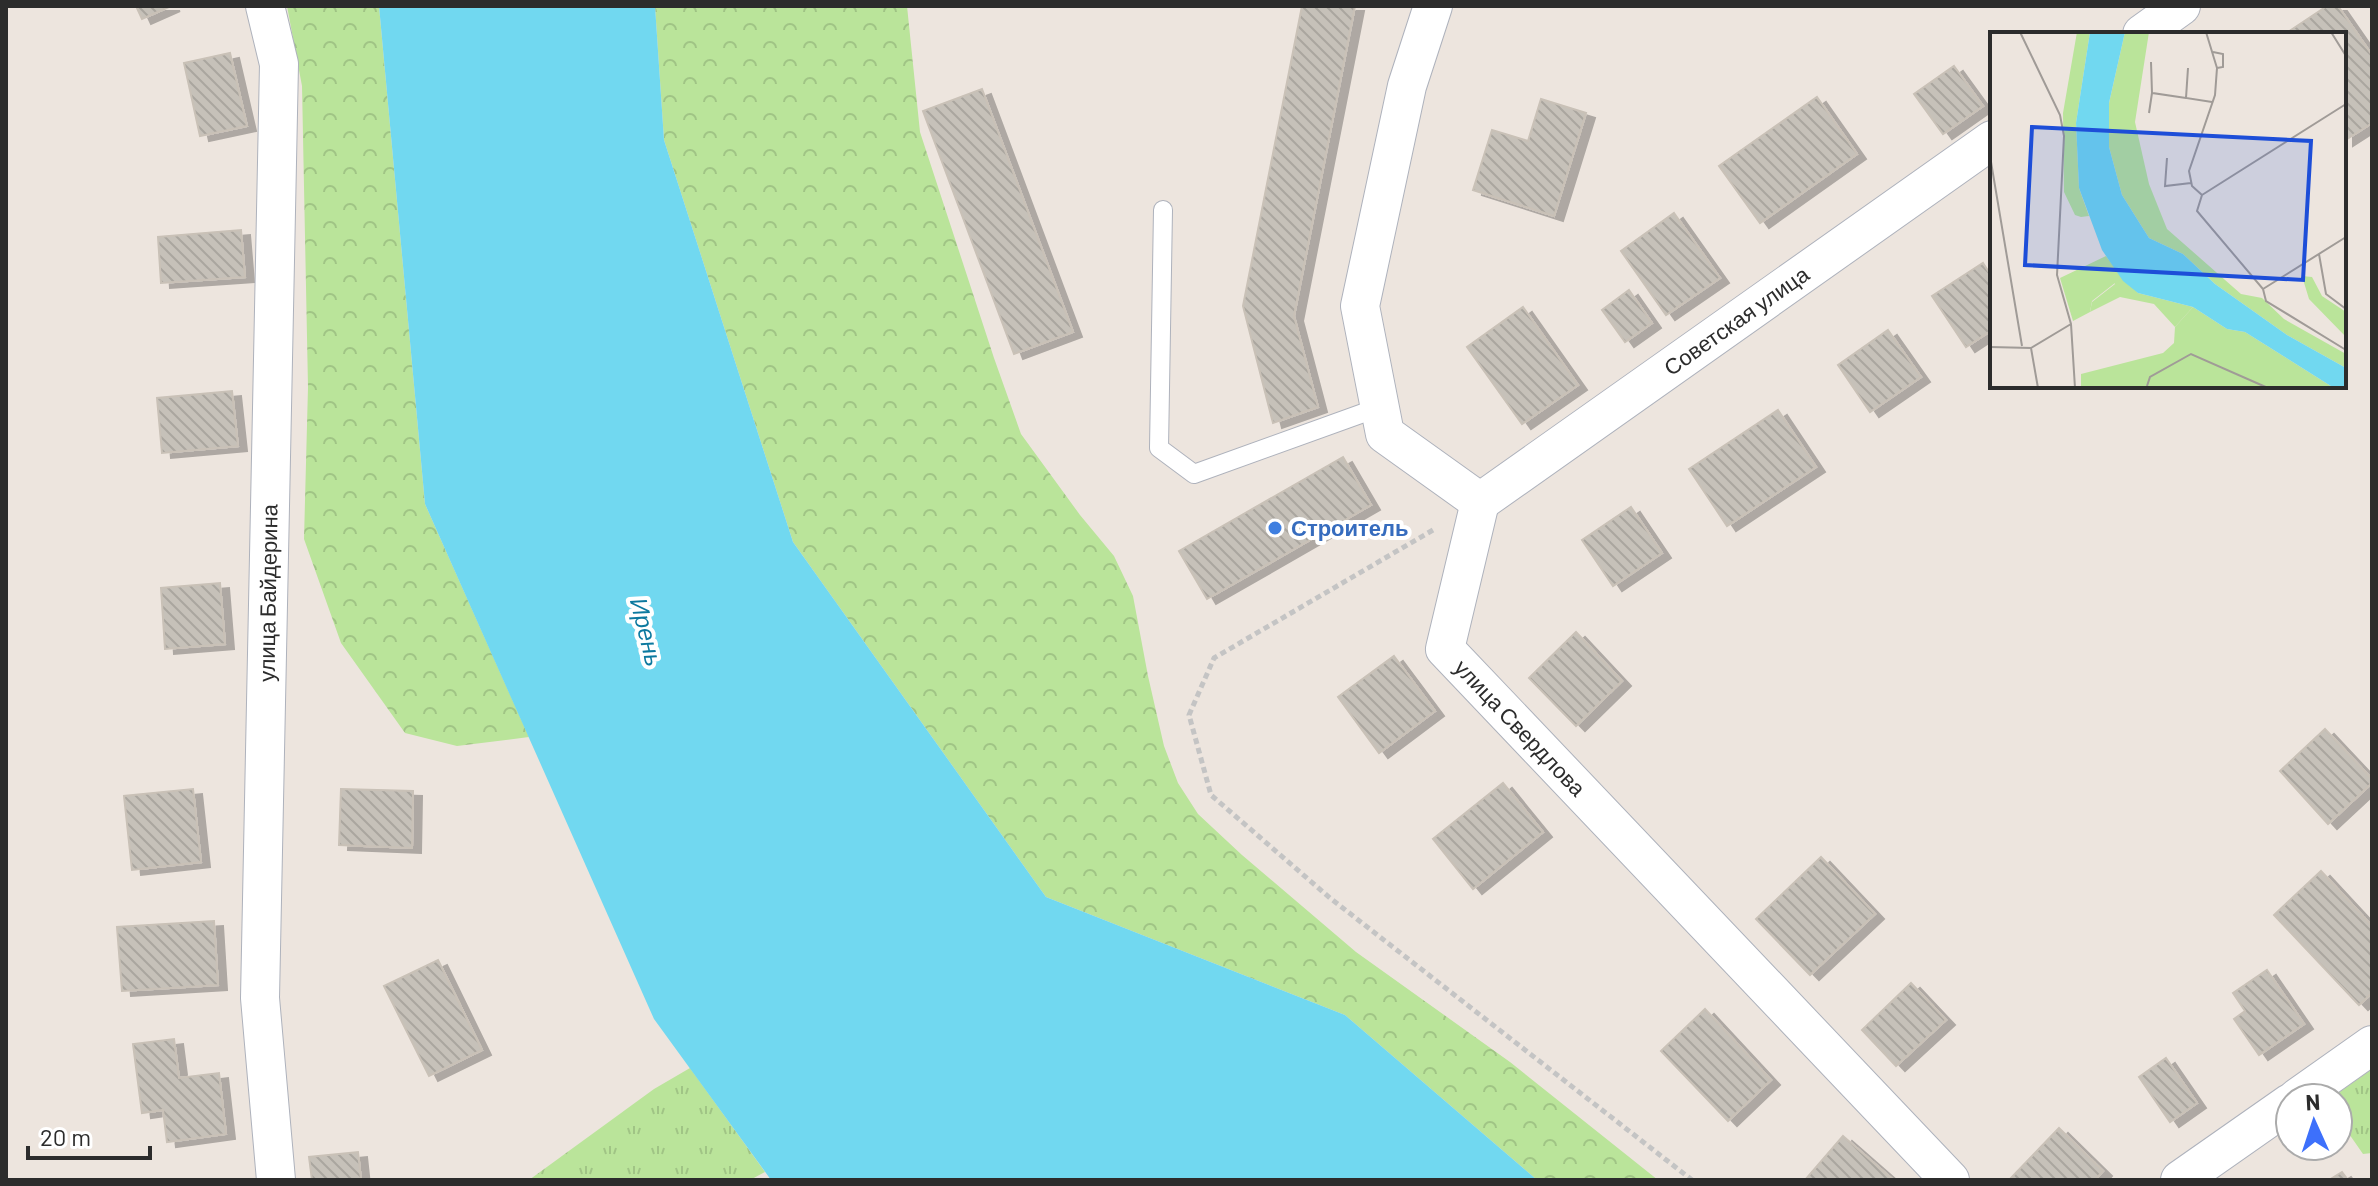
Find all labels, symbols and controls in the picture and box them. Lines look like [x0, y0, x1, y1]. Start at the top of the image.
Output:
inset map [1990, 32, 2346, 388]
street label: Советская улица [1658, 259, 1814, 380]
street label: улица Байдерина [252, 503, 283, 682]
place label: Строитель [1291, 514, 1409, 541]
marker: Строитель [1266, 519, 1284, 537]
water label: Ирень [625, 594, 670, 669]
street label: улица Свердлова [1449, 654, 1592, 801]
north arrow [2274, 1082, 2354, 1162]
text: N [2305, 1088, 2321, 1114]
scale bar [28, 1110, 150, 1160]
text: 20 m [40, 1122, 91, 1151]

